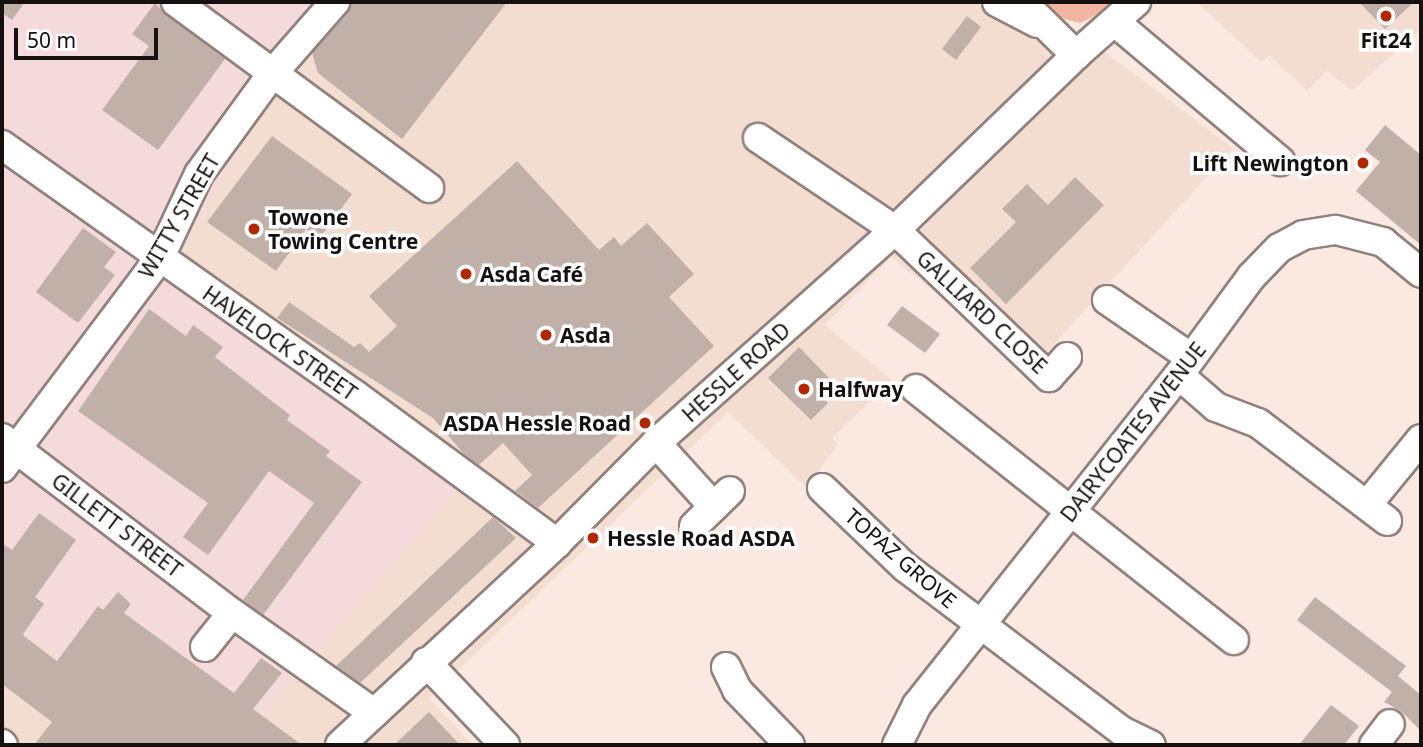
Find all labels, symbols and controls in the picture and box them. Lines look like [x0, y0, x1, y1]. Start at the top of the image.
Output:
marker: Fit24 [1378, 8, 1394, 24]
scale bar [18, 14, 161, 58]
text: 50 m [27, 26, 76, 54]
place label: Fit24 [1361, 27, 1411, 53]
street label: WITTY STREET [133, 149, 225, 283]
place label: Lift Newington [1192, 150, 1349, 176]
marker: Lift Newington [1355, 155, 1371, 171]
place label: Towone Towing Centre [268, 204, 418, 254]
marker: Towone Towing Centre [246, 221, 262, 237]
street label: GALLIARD CLOSE [912, 245, 1052, 379]
place label: Asda Café [480, 261, 583, 287]
marker: Asda Café [458, 266, 474, 282]
street label: HAVELOCK STREET [198, 280, 362, 406]
street label: HESSLE ROAD [677, 317, 795, 427]
place label: Asda [560, 322, 611, 348]
marker: Asda [538, 327, 554, 343]
street label: DAIRYCOATES AVENUE [1055, 337, 1211, 527]
place label: Halfway [818, 376, 904, 402]
marker: Halfway [796, 381, 812, 397]
place label: ASDA Hessle Road [443, 410, 631, 436]
marker: ASDA Hessle Road [637, 415, 653, 431]
street label: GILLETT STREET [47, 468, 187, 582]
street label: TOPAZ GROVE [840, 503, 962, 613]
place label: Hessle Road ASDA [607, 525, 795, 551]
marker: Hessle Road ASDA [585, 530, 601, 546]

